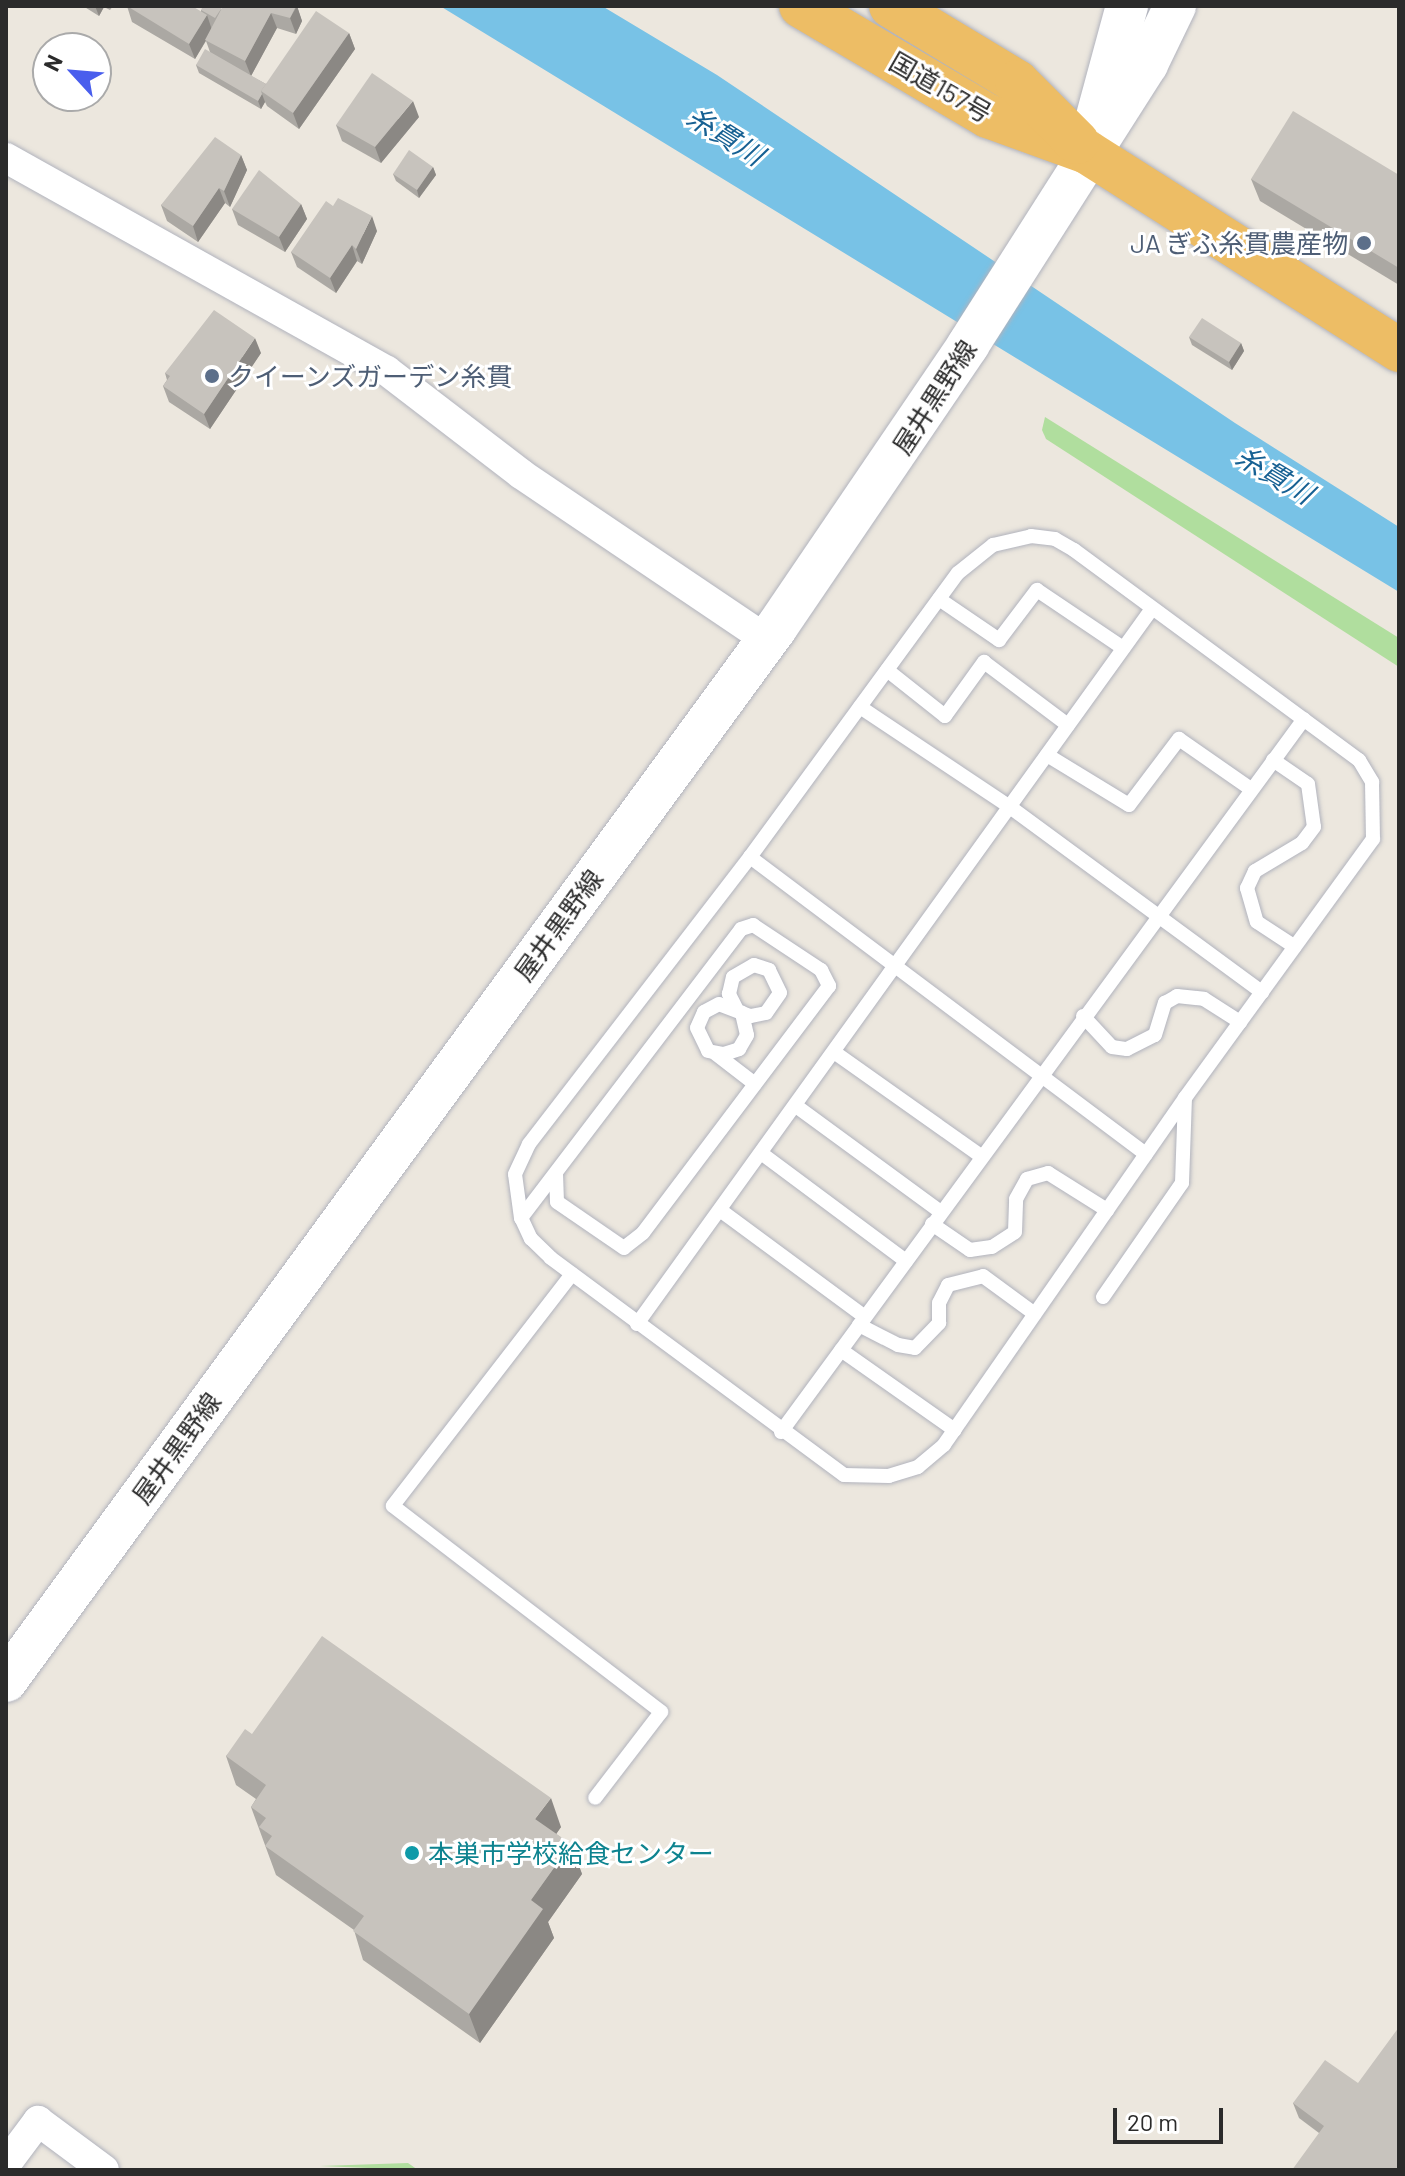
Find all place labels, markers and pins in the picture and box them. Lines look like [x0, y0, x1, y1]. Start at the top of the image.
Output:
place label: JA ぎふ糸貫農産物 [1130, 227, 1348, 259]
marker: JA ぎふ糸貫農産物 [1355, 234, 1373, 252]
place label: クイーンズガーデン糸貫 [228, 360, 514, 392]
marker: クイーンズガーデン糸貫 [203, 367, 221, 385]
place label: 本巣市学校給食センター [428, 1837, 714, 1869]
marker: 本巣市学校給食センター [403, 1844, 421, 1862]

